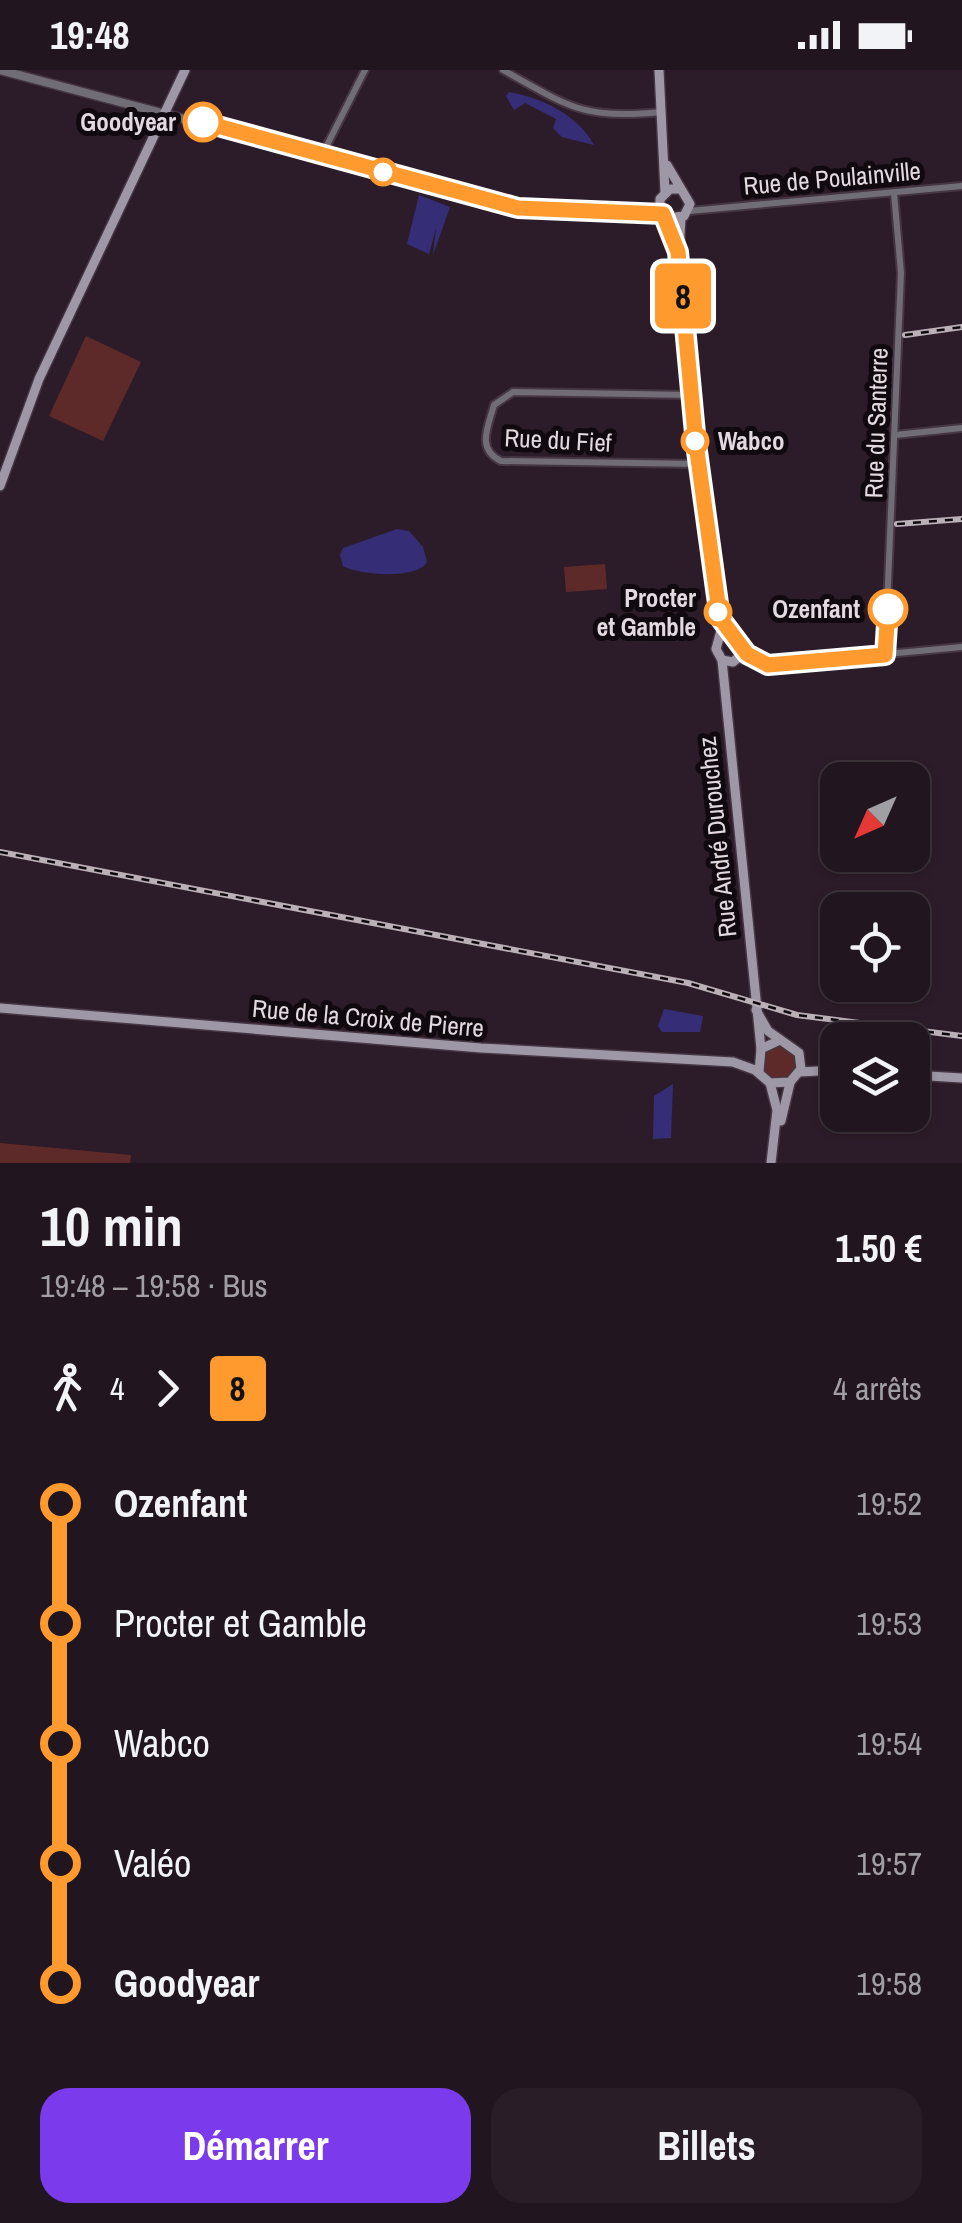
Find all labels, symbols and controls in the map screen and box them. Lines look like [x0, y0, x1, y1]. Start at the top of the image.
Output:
text: 19:48 [50, 10, 130, 61]
marker: Goodyear [184, 103, 222, 141]
place label: Goodyear [80, 105, 176, 139]
street label: Rue de Poulainville [742, 153, 922, 203]
unlabelled marker [370, 159, 396, 185]
line badge: 8 [650, 264, 716, 328]
text: 8 [675, 273, 691, 320]
street label: Rue du Santerre [856, 347, 896, 499]
street label: Rue du Fief [504, 420, 613, 460]
place label: Wabco [718, 424, 784, 458]
marker: Wabco [682, 428, 708, 454]
place label: Procter et Gamble [597, 581, 696, 644]
marker: Ozenfant [869, 590, 907, 628]
place label: Ozenfant [772, 592, 860, 626]
marker: Procter et Gamble [705, 599, 731, 625]
street label: Rue André Durouchez [690, 735, 744, 939]
north arrow [820, 762, 930, 872]
map controls [820, 762, 930, 1132]
button: locate [820, 892, 930, 1002]
street label: Rue de la Croix de Pierre [251, 991, 485, 1045]
button: layers [820, 1022, 930, 1132]
text: 10 min [40, 1189, 183, 1263]
text: 1.50 € [835, 1223, 922, 1274]
text: 19:48 – 19:58 · Bus [40, 1264, 268, 1307]
icon: walk [40, 1361, 95, 1416]
icon: forward [140, 1361, 195, 1416]
text: 8 [230, 1365, 246, 1412]
text: 4 [110, 1367, 125, 1410]
text: 4 arrêts [833, 1367, 922, 1410]
text: Ozenfant [114, 1478, 247, 1529]
text: 19:52 [856, 1482, 922, 1525]
text: Procter et Gamble [114, 1598, 367, 1649]
text: 19:53 [856, 1602, 922, 1645]
text: Wabco [114, 1718, 210, 1769]
text: 19:54 [856, 1722, 922, 1765]
text: Valéo [114, 1838, 191, 1889]
text: 19:57 [856, 1842, 922, 1885]
text: Goodyear [114, 1958, 259, 2009]
text: 19:58 [856, 1962, 922, 2005]
button: Démarrer [40, 2088, 471, 2203]
button: Billets [491, 2088, 922, 2203]

